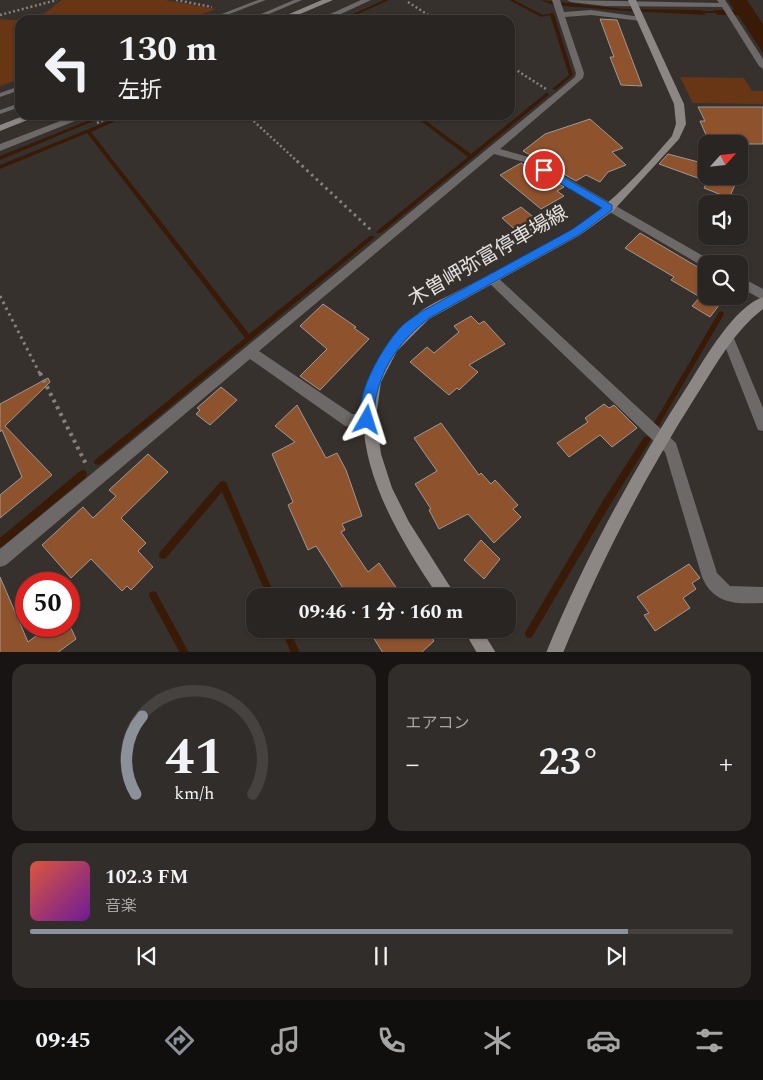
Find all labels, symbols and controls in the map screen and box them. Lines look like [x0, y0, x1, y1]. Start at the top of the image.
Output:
text: 130 m [118, 23, 217, 76]
icon: left [35, 35, 100, 100]
text: 左折 [118, 74, 162, 107]
north arrow [698, 135, 748, 185]
map controls [698, 135, 748, 305]
pin [523, 149, 565, 191]
icon: arrive [530, 156, 558, 184]
button: sound [698, 195, 748, 245]
street label: 木曽岬弥富停車場線 [403, 198, 573, 314]
button: search [698, 255, 748, 305]
position arrow [340, 393, 392, 445]
speed limit sign: 50 [15, 572, 80, 637]
text: 09:46 · 1 分 · 160 m [299, 598, 463, 627]
text: エアコン [406, 711, 470, 735]
text: 41 [165, 718, 223, 797]
text: 23° [538, 734, 600, 792]
text: − [406, 743, 420, 786]
text: + [719, 743, 733, 786]
text: km/h [174, 780, 214, 807]
text: 102.3 FM [105, 863, 188, 892]
text: 音楽 [105, 894, 137, 918]
icon: previous [133, 942, 161, 970]
icon: pause [367, 942, 395, 970]
icon: next [602, 942, 630, 970]
icon: directions [162, 1023, 197, 1058]
icon: music [268, 1023, 303, 1058]
icon: phone [374, 1023, 409, 1058]
icon: climate [480, 1023, 515, 1058]
icon: car [586, 1023, 621, 1058]
icon: filters [692, 1023, 727, 1058]
text: 09:45 [36, 1024, 91, 1057]

